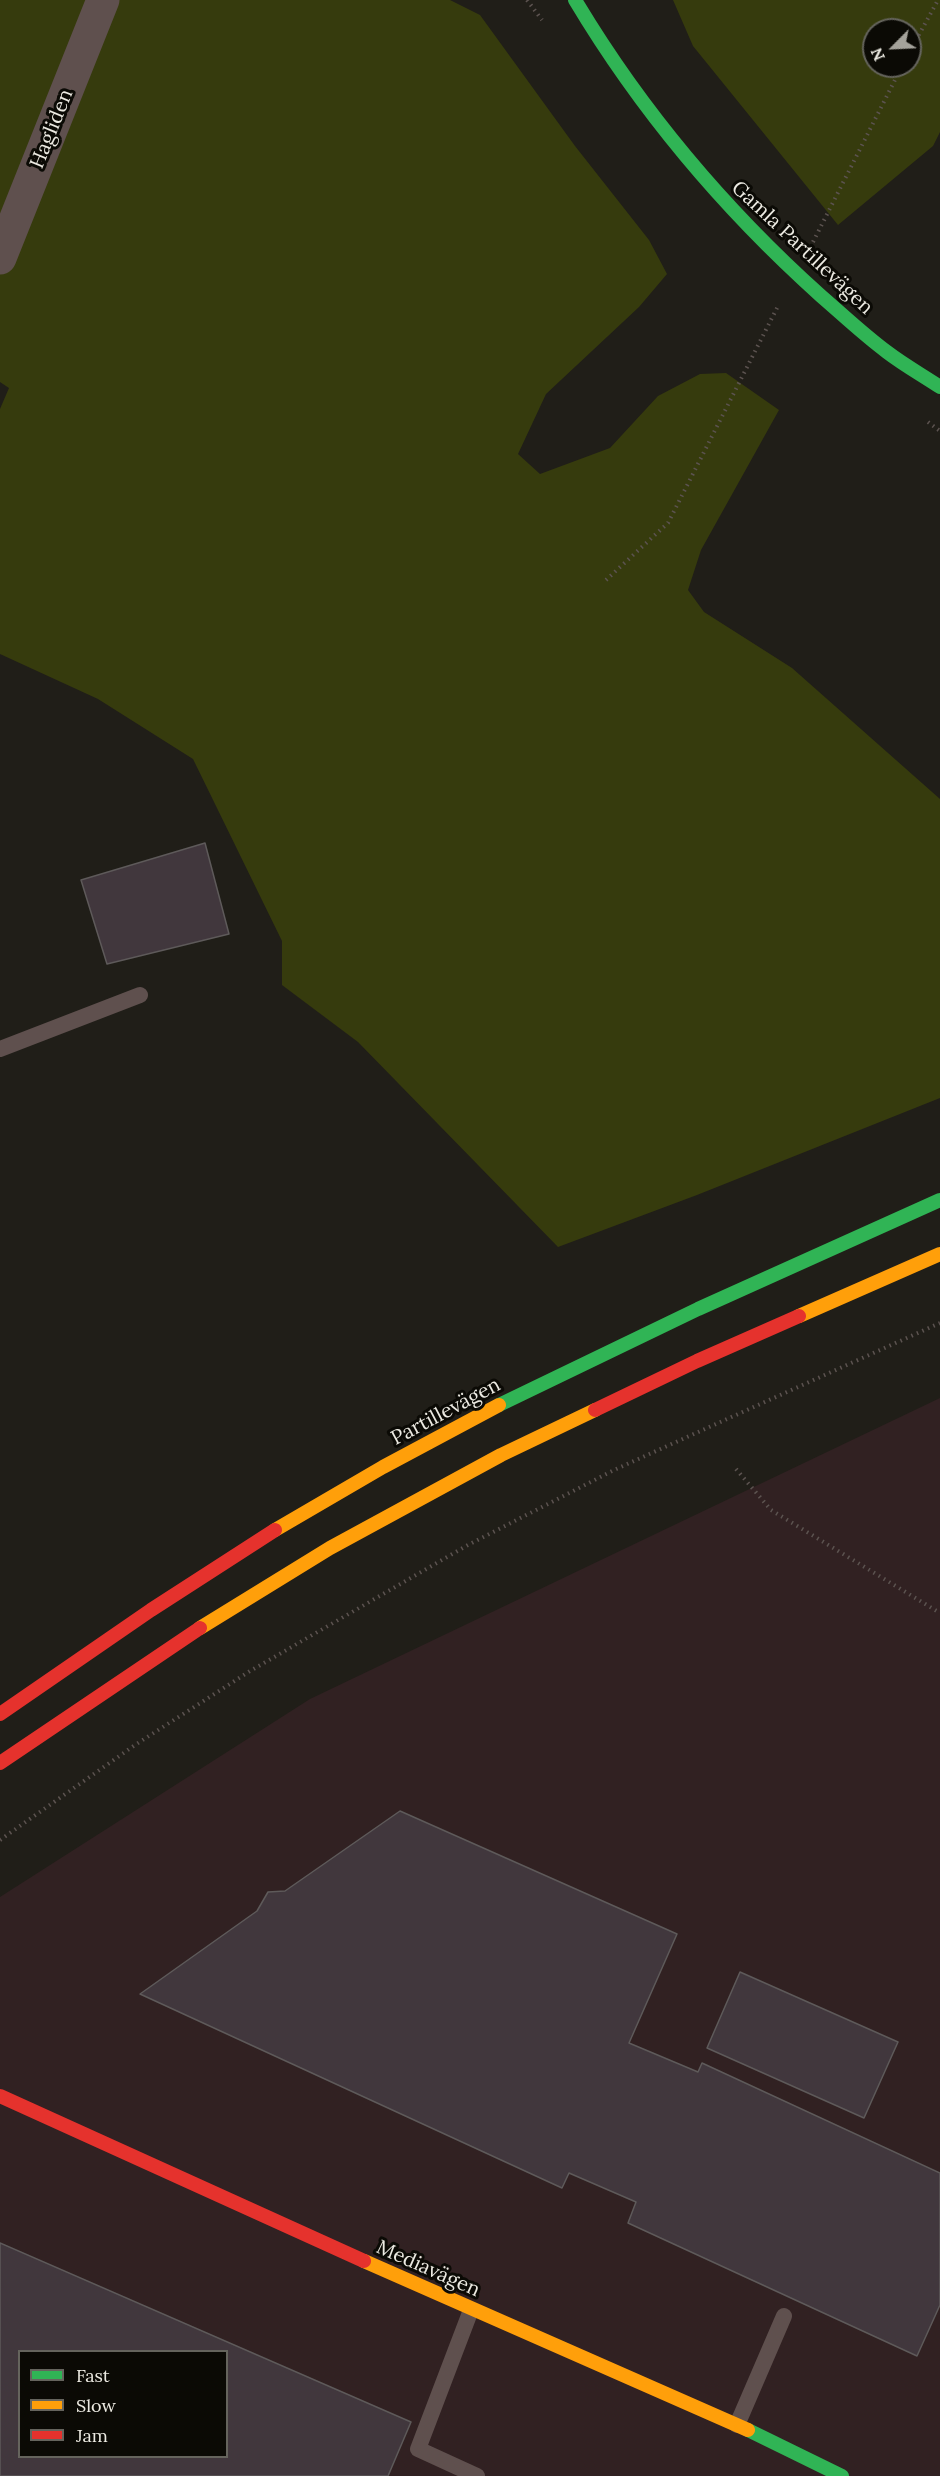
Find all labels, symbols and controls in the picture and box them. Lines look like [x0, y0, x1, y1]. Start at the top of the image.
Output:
north arrow [862, 18, 922, 78]
text: N [866, 45, 889, 64]
street label: Hagliden [25, 86, 79, 172]
street label: Gamla Partillevägen [726, 176, 878, 320]
street label: Partillevägen [387, 1373, 505, 1451]
street label: Mediavägen [373, 2236, 483, 2302]
legend [18, 2350, 228, 2458]
text: Fast [76, 2364, 110, 2387]
text: Slow [76, 2394, 116, 2417]
text: Jam [76, 2424, 108, 2447]

